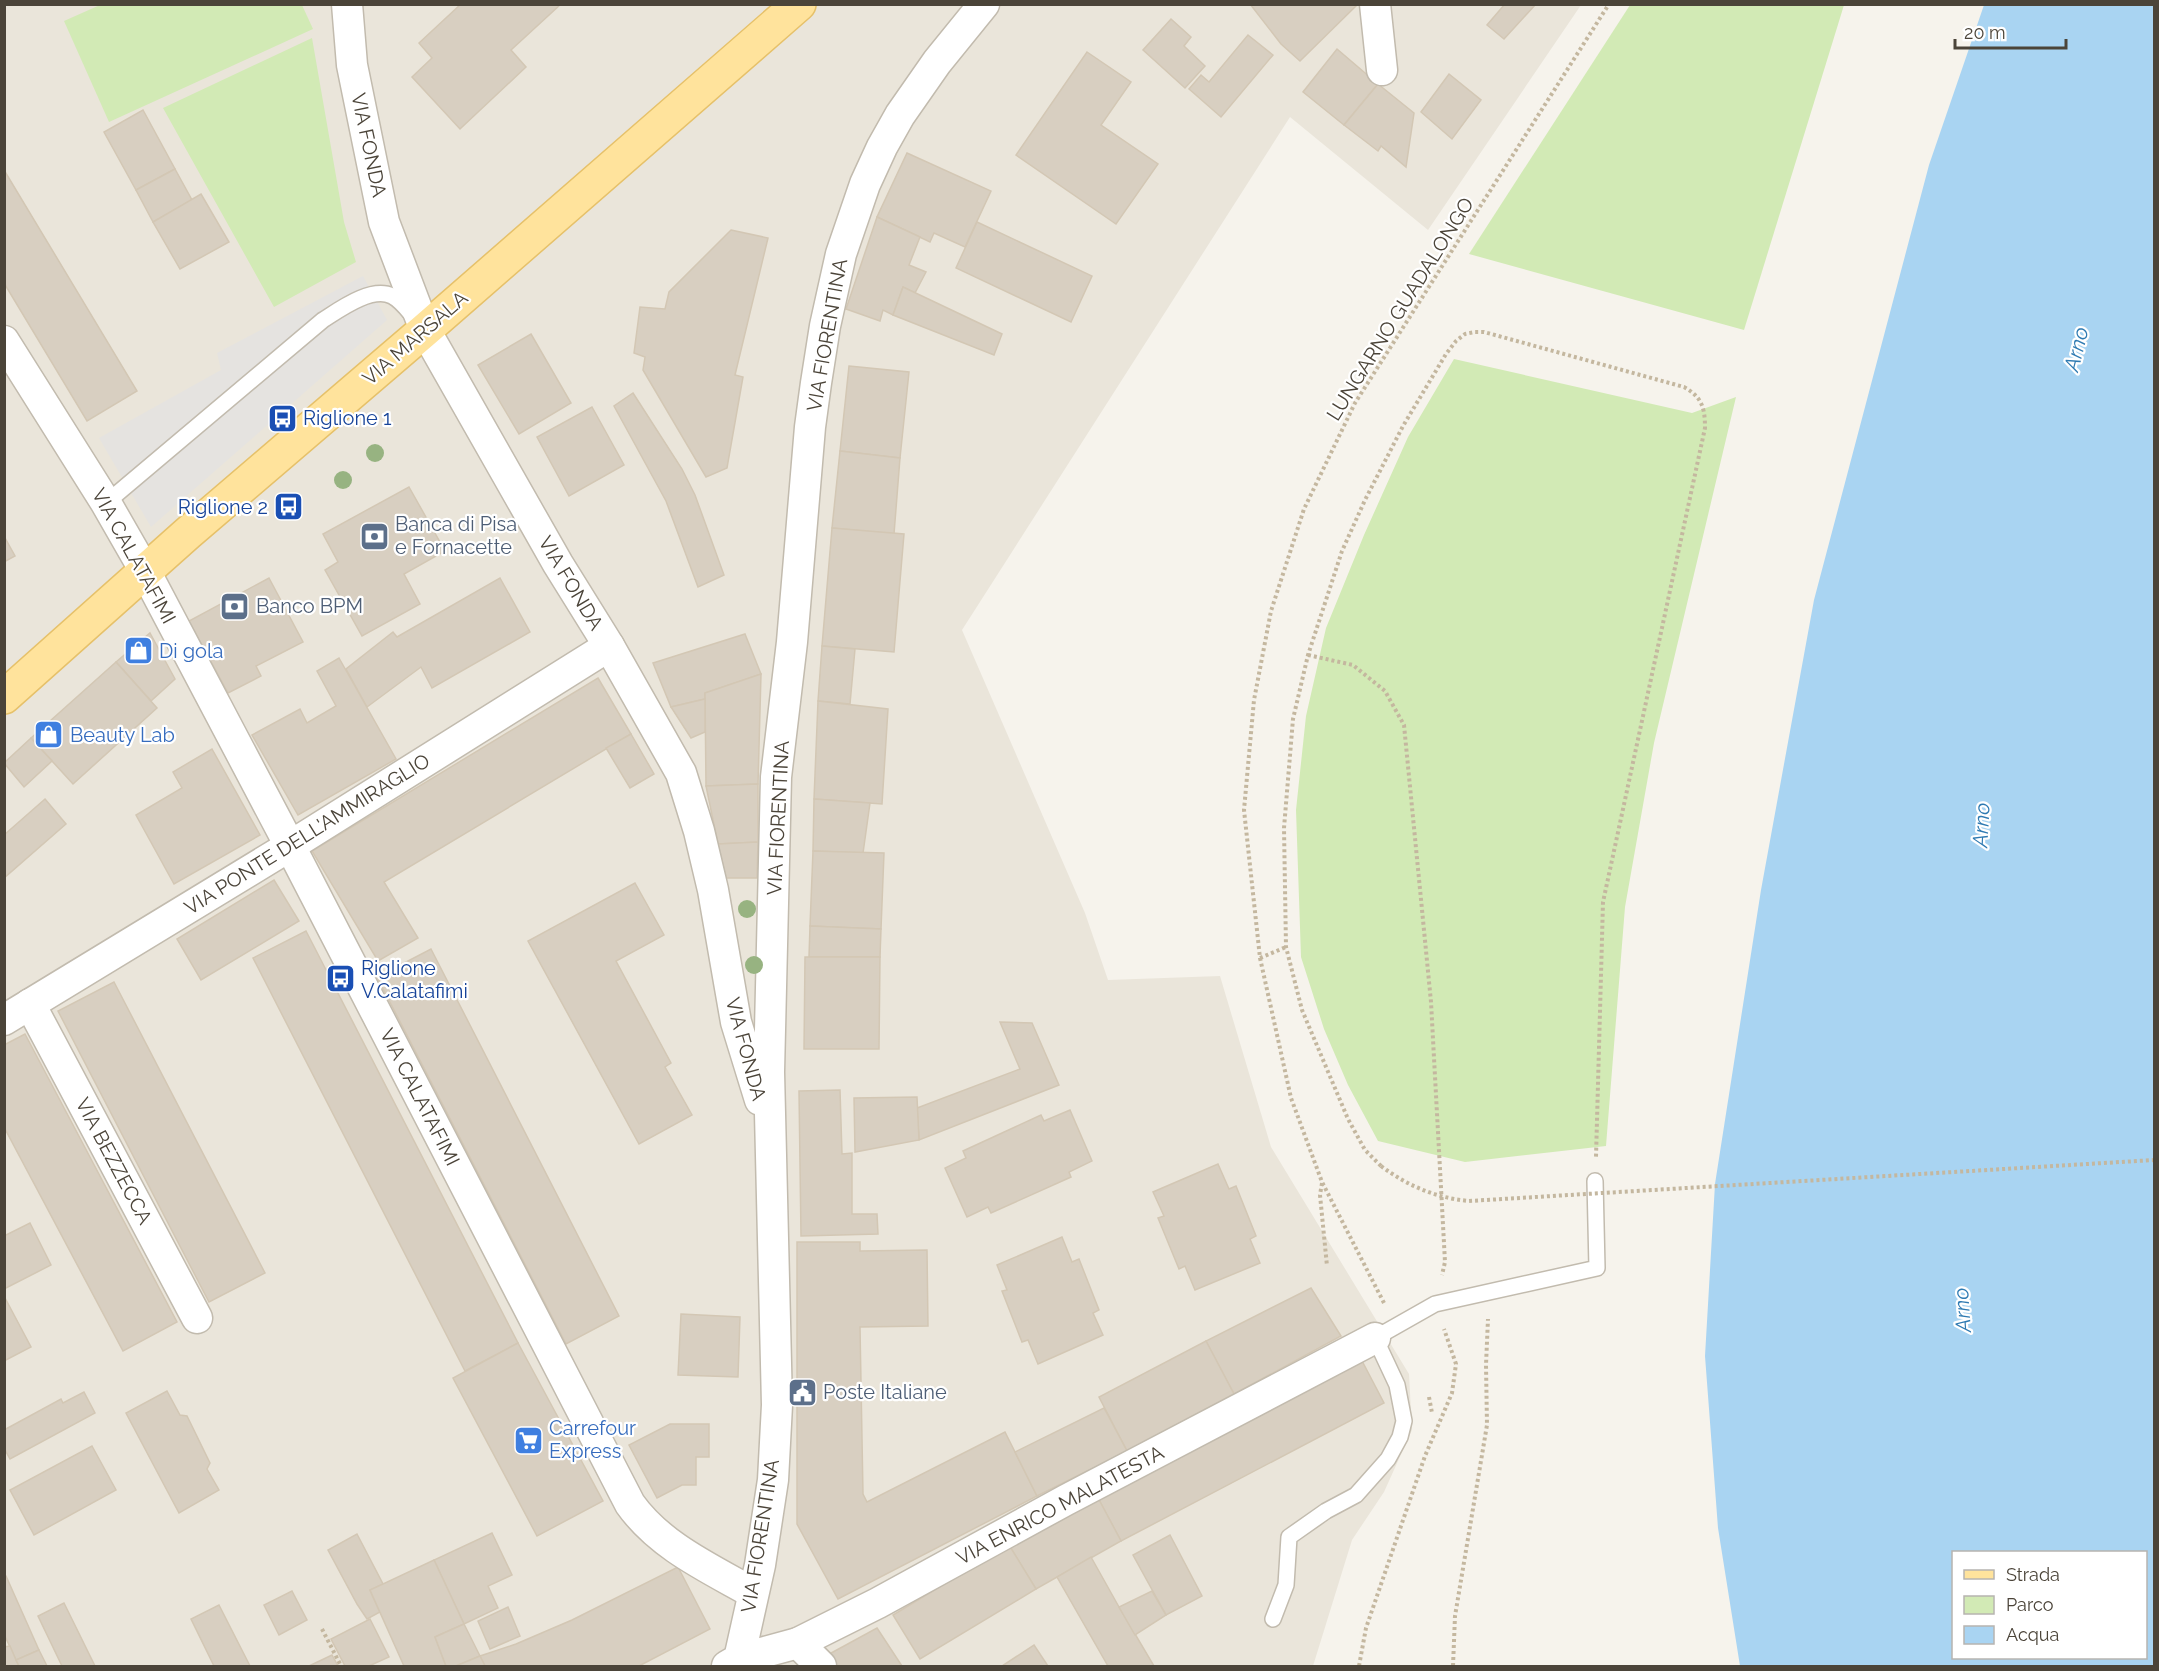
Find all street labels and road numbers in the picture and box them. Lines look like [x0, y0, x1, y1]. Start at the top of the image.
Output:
street label: VIA FONDA [346, 91, 392, 200]
street label: LUNGARNO GUADALONGO [1321, 193, 1479, 425]
street label: VIA FIORENTINA [802, 256, 852, 413]
street label: VIA MARSALA [358, 286, 473, 390]
street label: VIA CALATAFIMI [87, 484, 181, 628]
street label: VIA FONDA [533, 531, 609, 635]
street label: VIA FIORENTINA [762, 739, 794, 896]
street label: VIA PONTE DELL'AMMIRAGLIO [180, 748, 434, 920]
street label: VIA FONDA [721, 995, 771, 1104]
street label: VIA CALATAFIMI [375, 1024, 465, 1170]
street label: VIA BEZZECCA [71, 1094, 158, 1229]
street label: VIA ENRICO MALATESTA [952, 1440, 1168, 1570]
street label: VIA FIORENTINA [736, 1457, 784, 1614]

